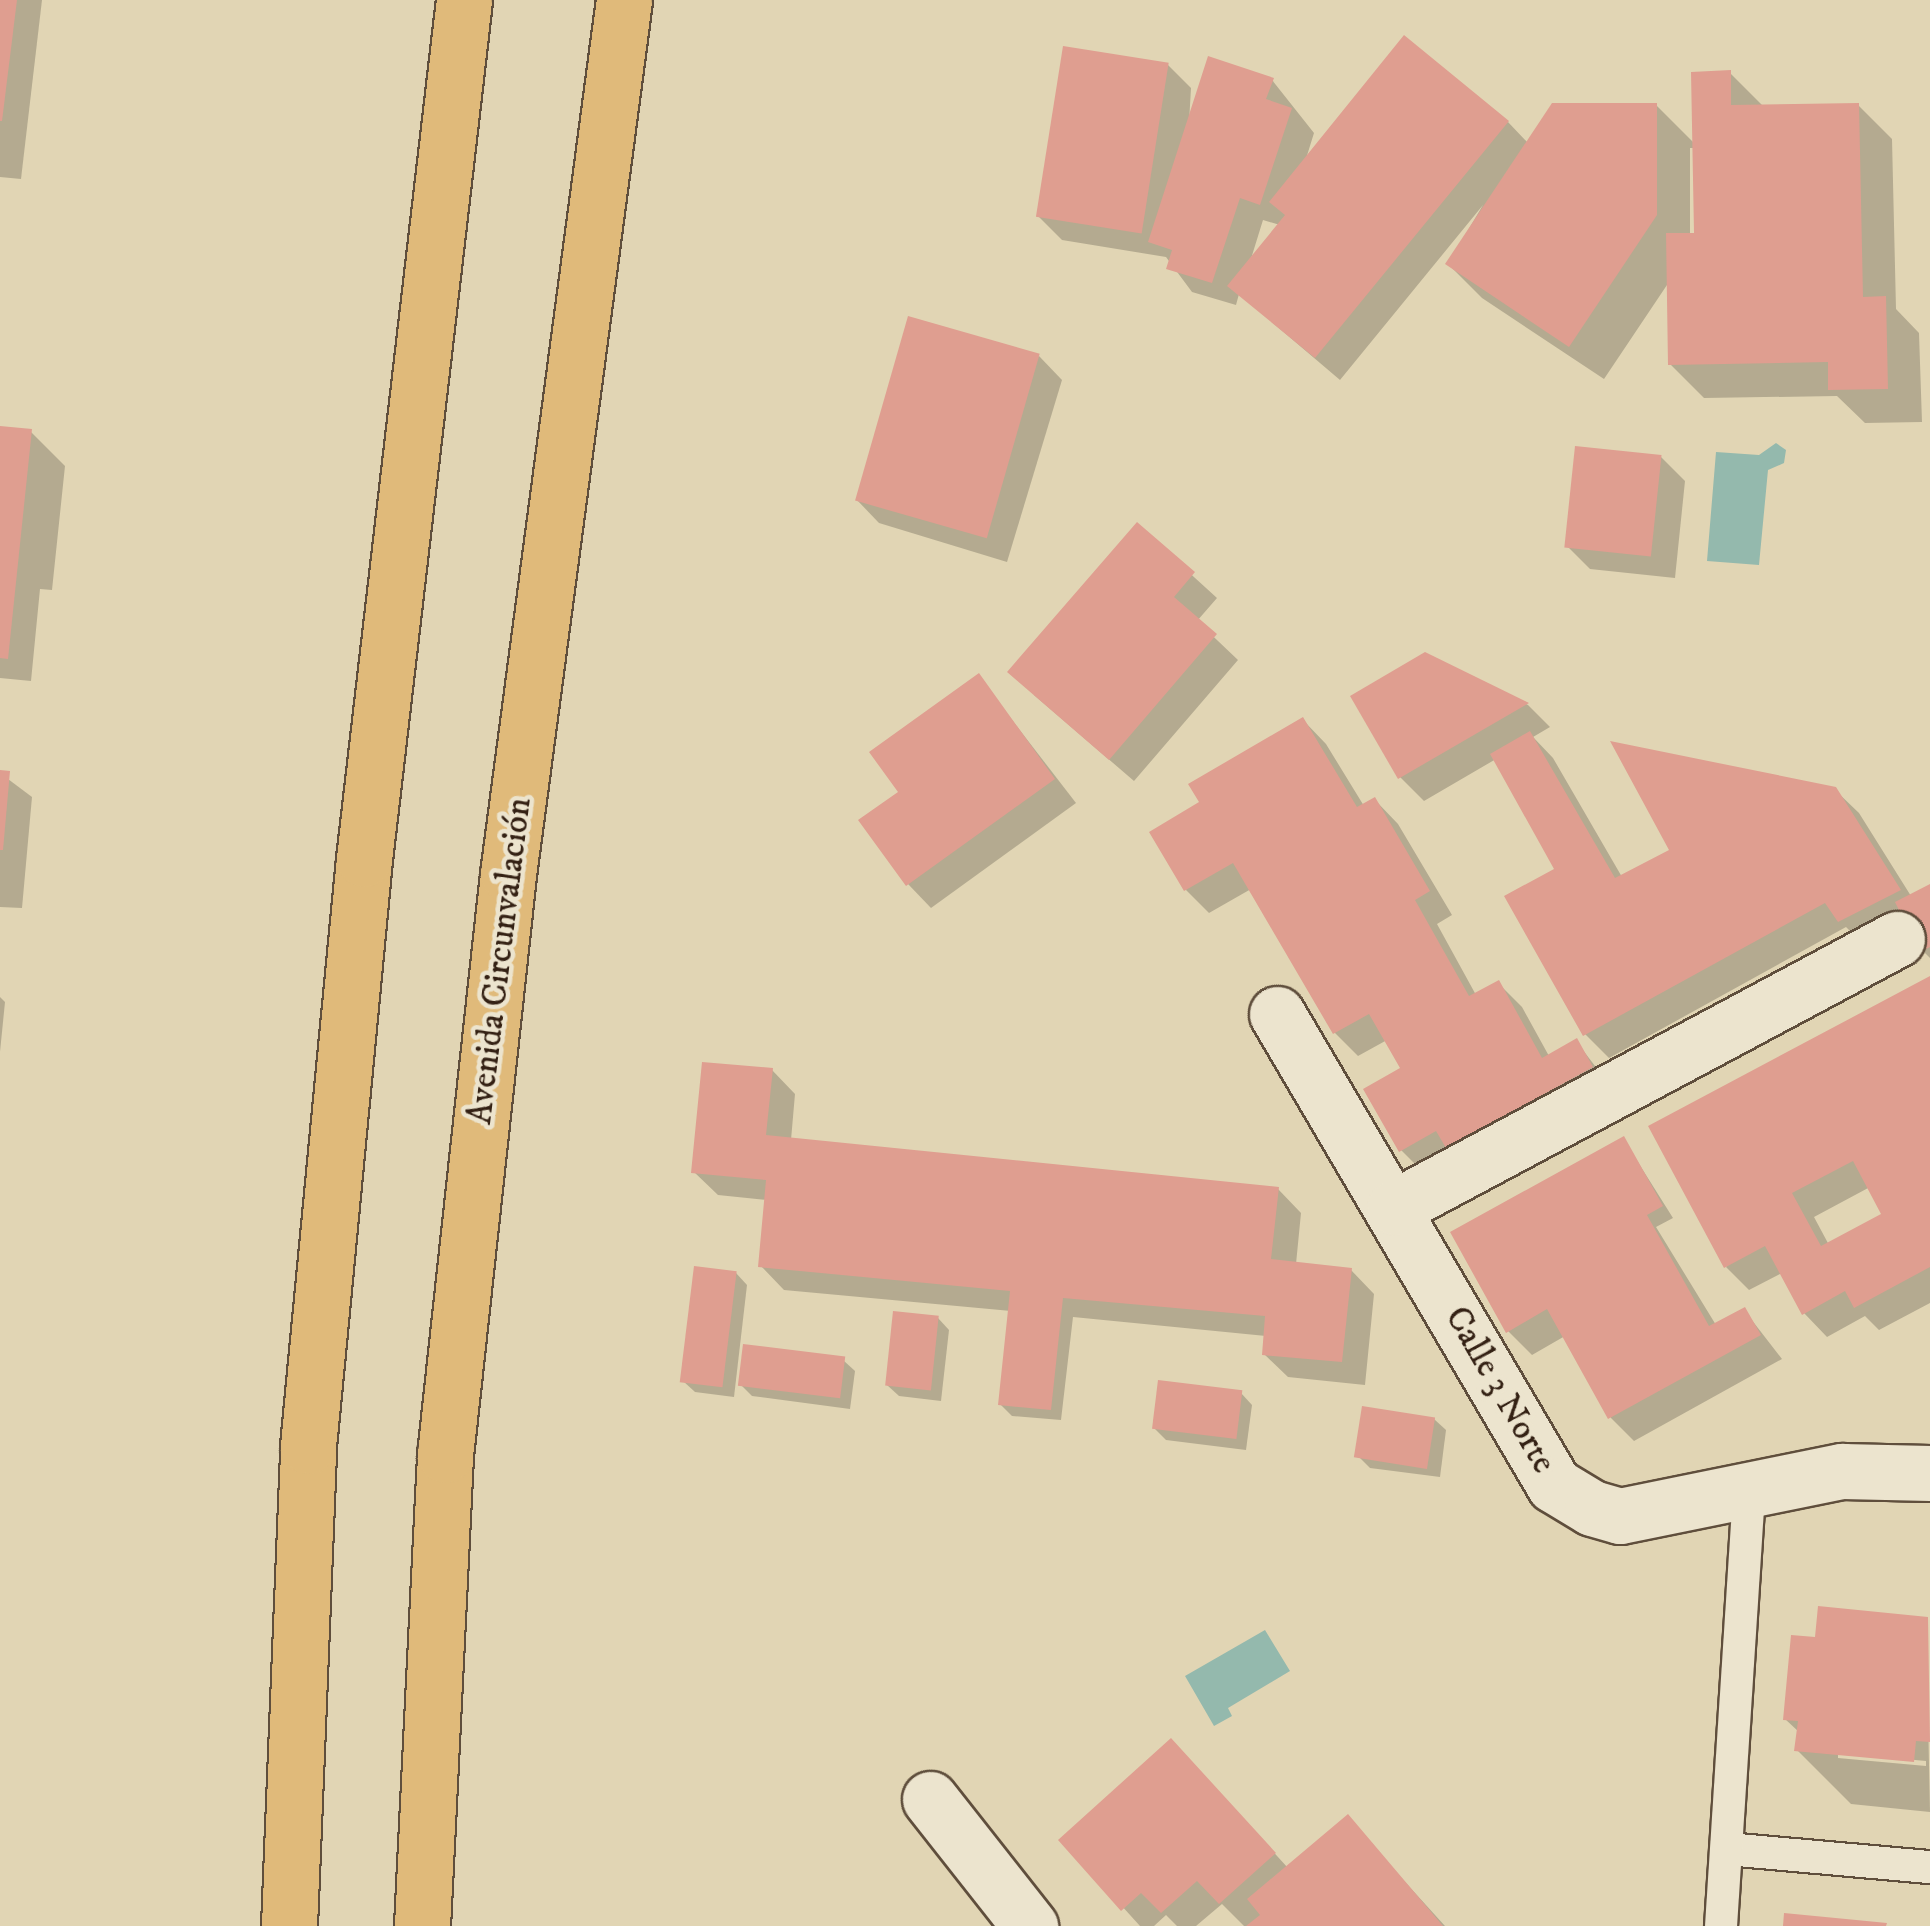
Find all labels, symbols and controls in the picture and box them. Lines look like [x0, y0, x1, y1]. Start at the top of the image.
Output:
street label: Avenida Circunvalación [459, 795, 541, 1127]
street label: Calle 3 Norte [1436, 1299, 1564, 1481]

